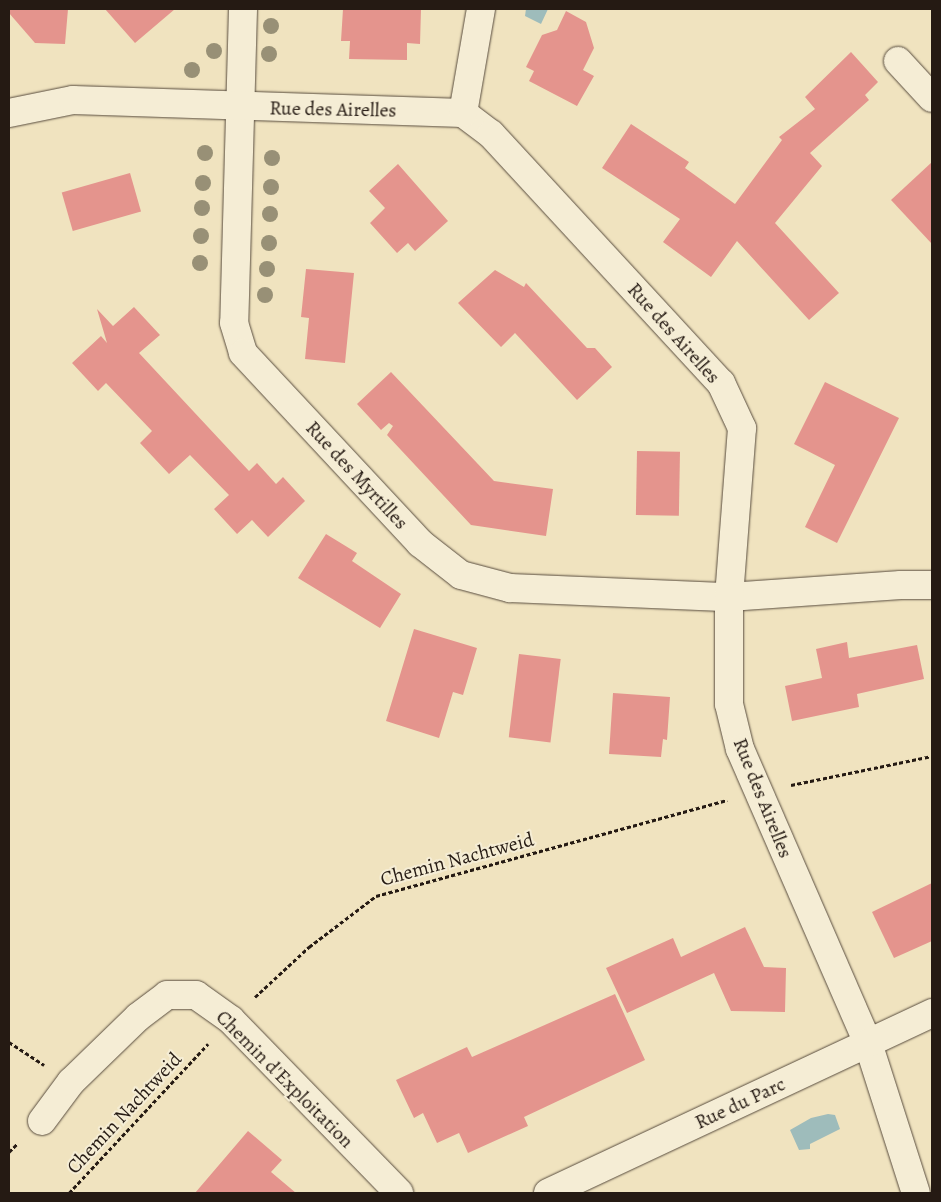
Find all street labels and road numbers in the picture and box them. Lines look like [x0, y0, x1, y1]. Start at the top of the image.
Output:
street label: Rue des Airelles [269, 96, 397, 122]
street label: Rue des Airelles [623, 278, 725, 388]
street label: Rue des Myrtilles [301, 416, 413, 534]
street label: Rue des Airelles [728, 735, 798, 861]
street label: Chemin Nachtweid [378, 827, 536, 891]
street label: Chemin d'Exploitation [211, 1005, 359, 1153]
street label: Chemin Nachtweid [62, 1047, 186, 1179]
street label: Rue du Parc [691, 1072, 789, 1134]

